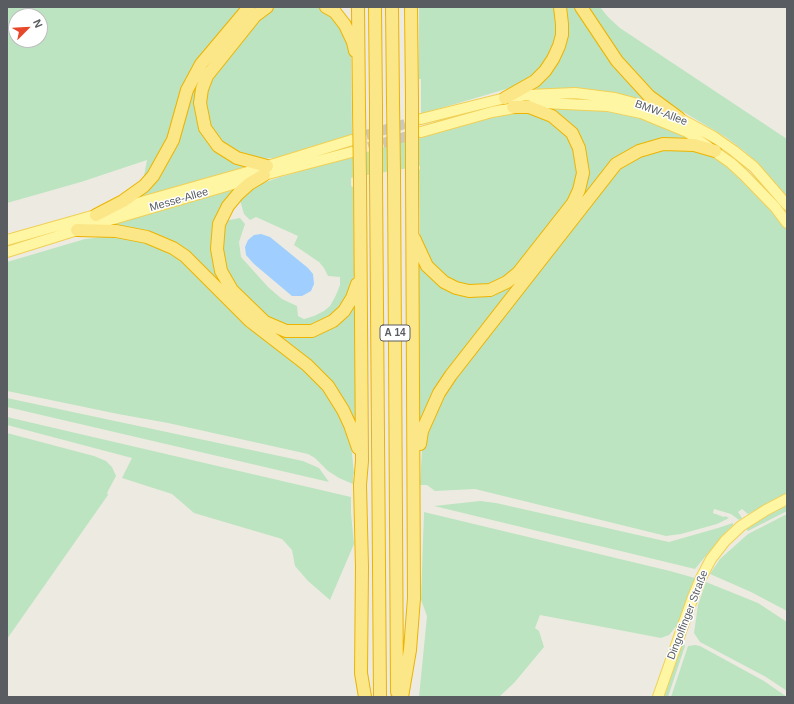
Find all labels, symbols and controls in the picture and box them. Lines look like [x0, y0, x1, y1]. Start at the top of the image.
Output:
north arrow [8, 8, 48, 48]
text: N [31, 17, 45, 30]
street label: BMW-Allee [633, 97, 689, 129]
street label: Messe-Allee [148, 185, 210, 215]
road number: A 14 [380, 325, 410, 341]
street label: Dingolfinger Straße [665, 568, 711, 662]

